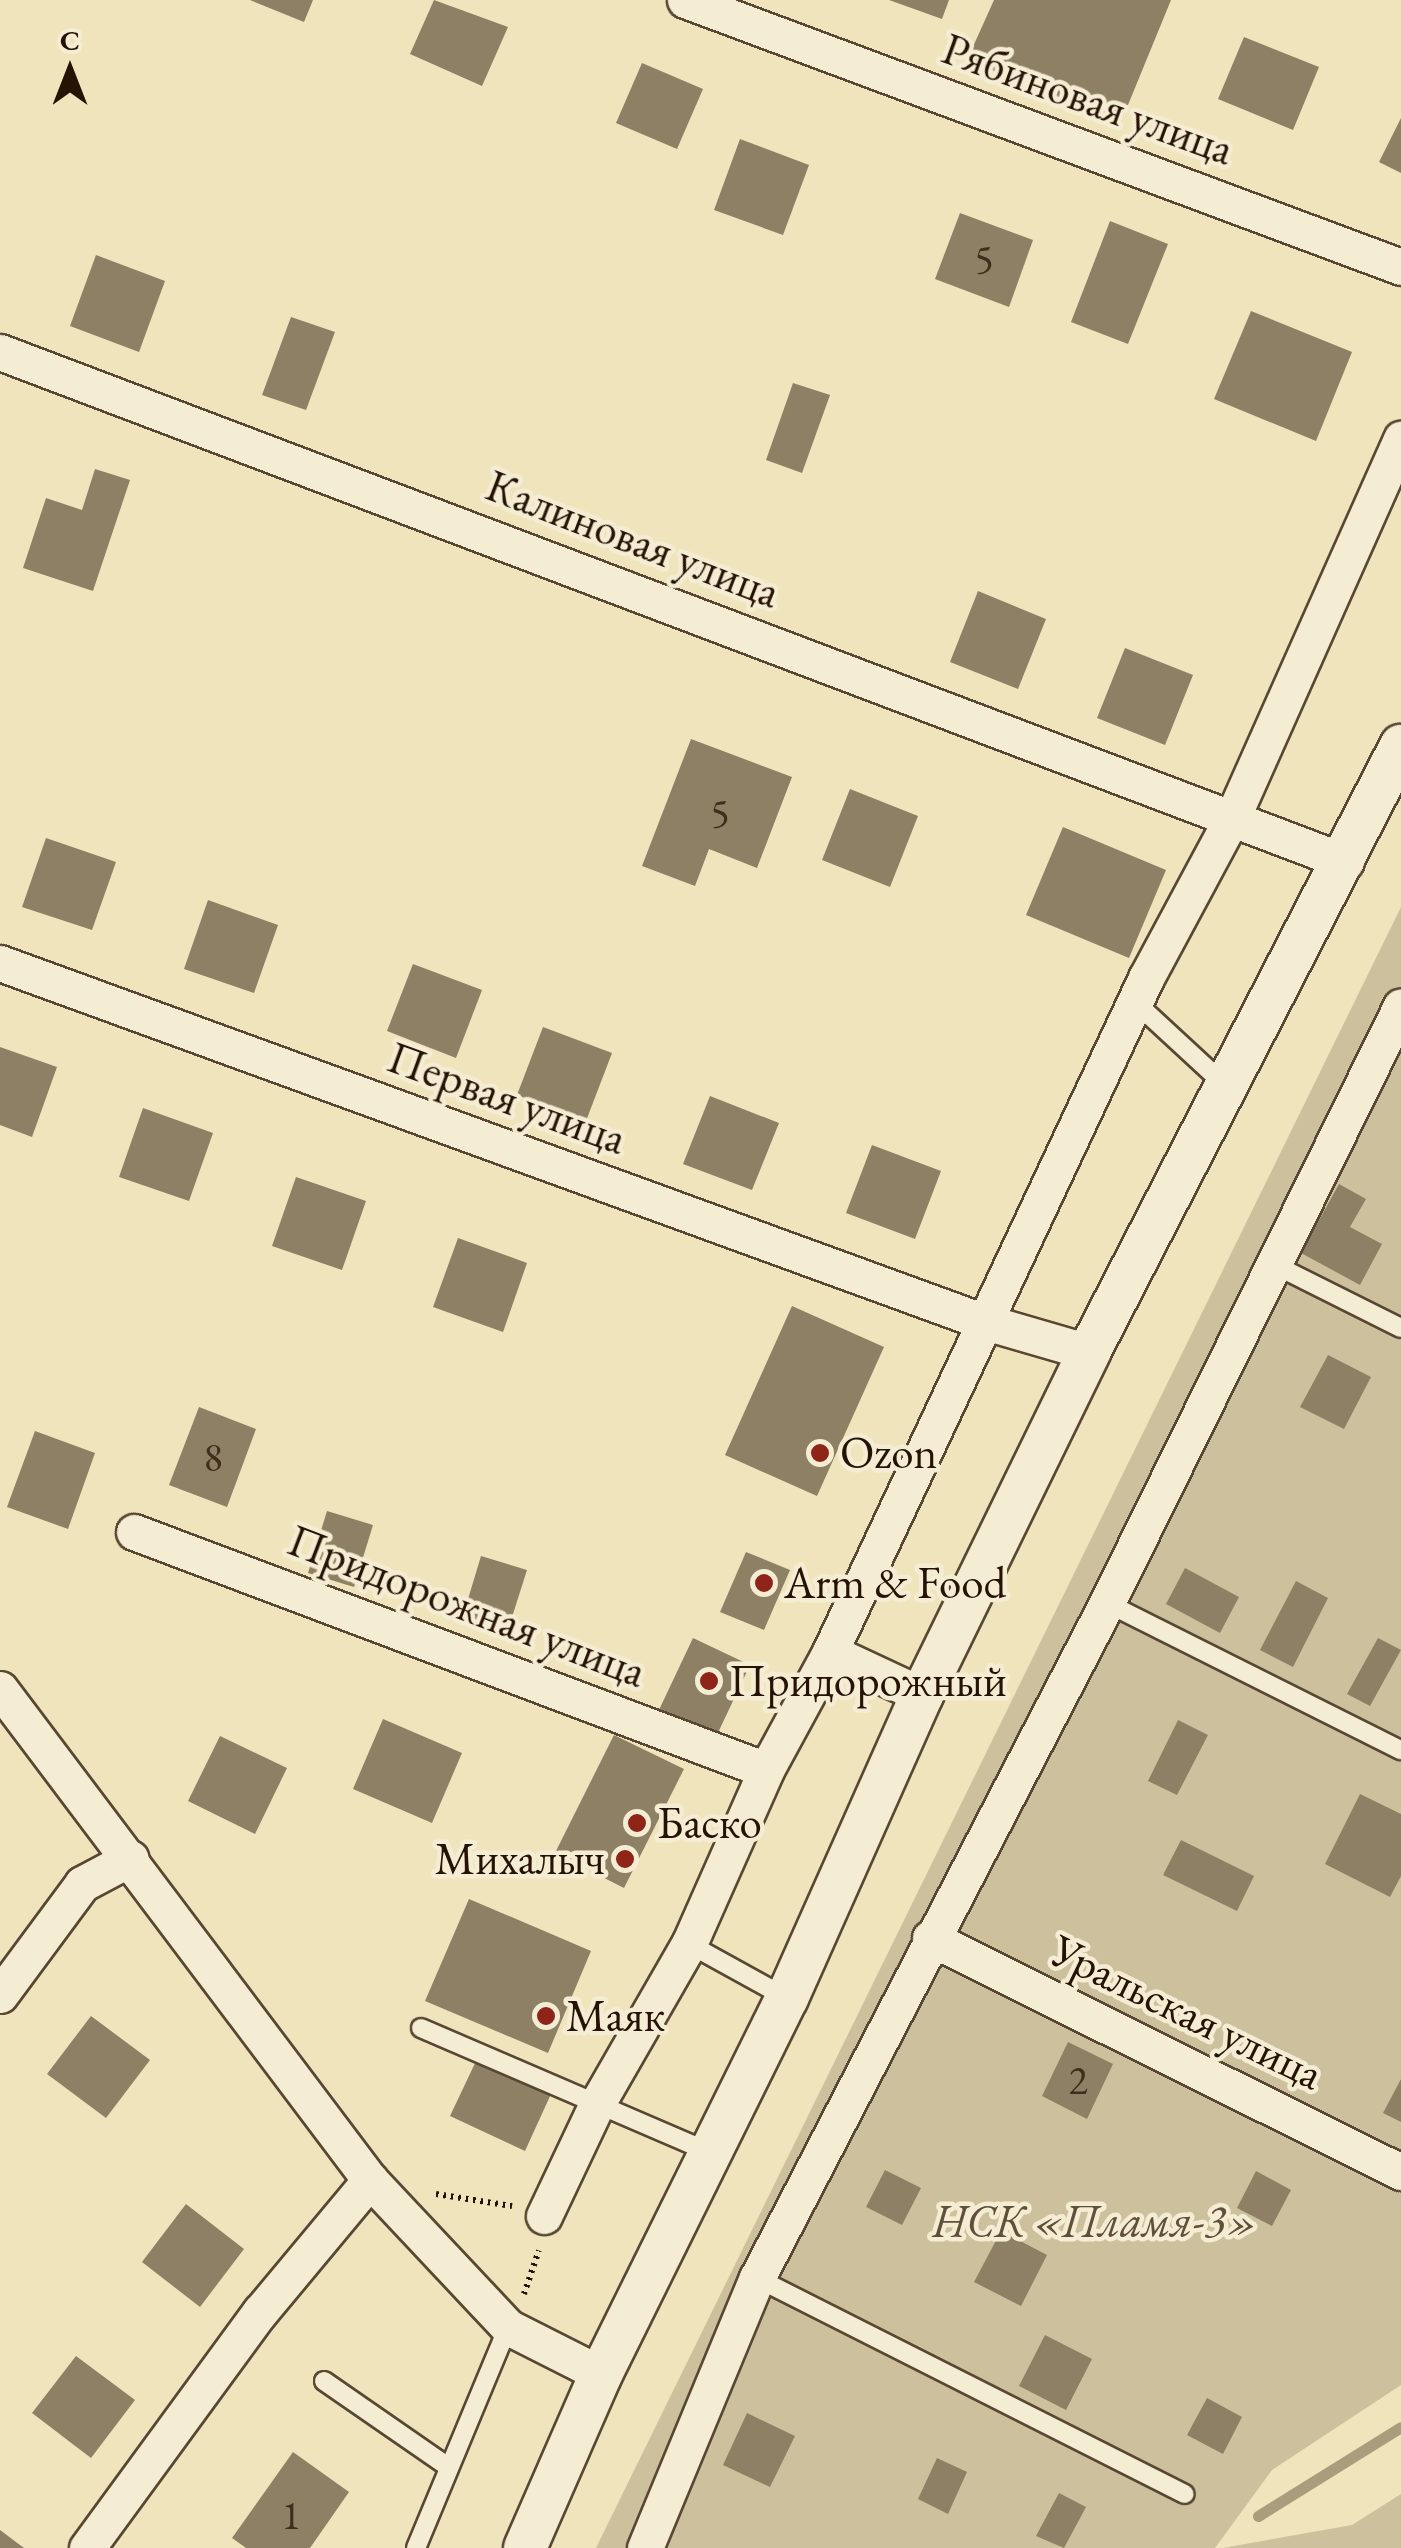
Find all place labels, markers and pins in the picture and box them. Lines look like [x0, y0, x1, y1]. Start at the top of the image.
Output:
place label: Ozon [840, 1426, 937, 1480]
marker: Ozon [809, 1442, 831, 1464]
place label: Arm & Food [784, 1556, 1006, 1610]
marker: Arm & Food [753, 1572, 775, 1594]
place label: Придорожный [729, 1654, 1007, 1708]
marker: Придорожный [698, 1670, 720, 1692]
place label: Баско [657, 1796, 762, 1850]
marker: Баско [626, 1812, 648, 1834]
place label: Михалыч [435, 1832, 605, 1886]
marker: Михалыч [614, 1848, 636, 1870]
place label: Маяк [566, 1989, 665, 2043]
marker: Маяк [535, 2005, 557, 2027]

